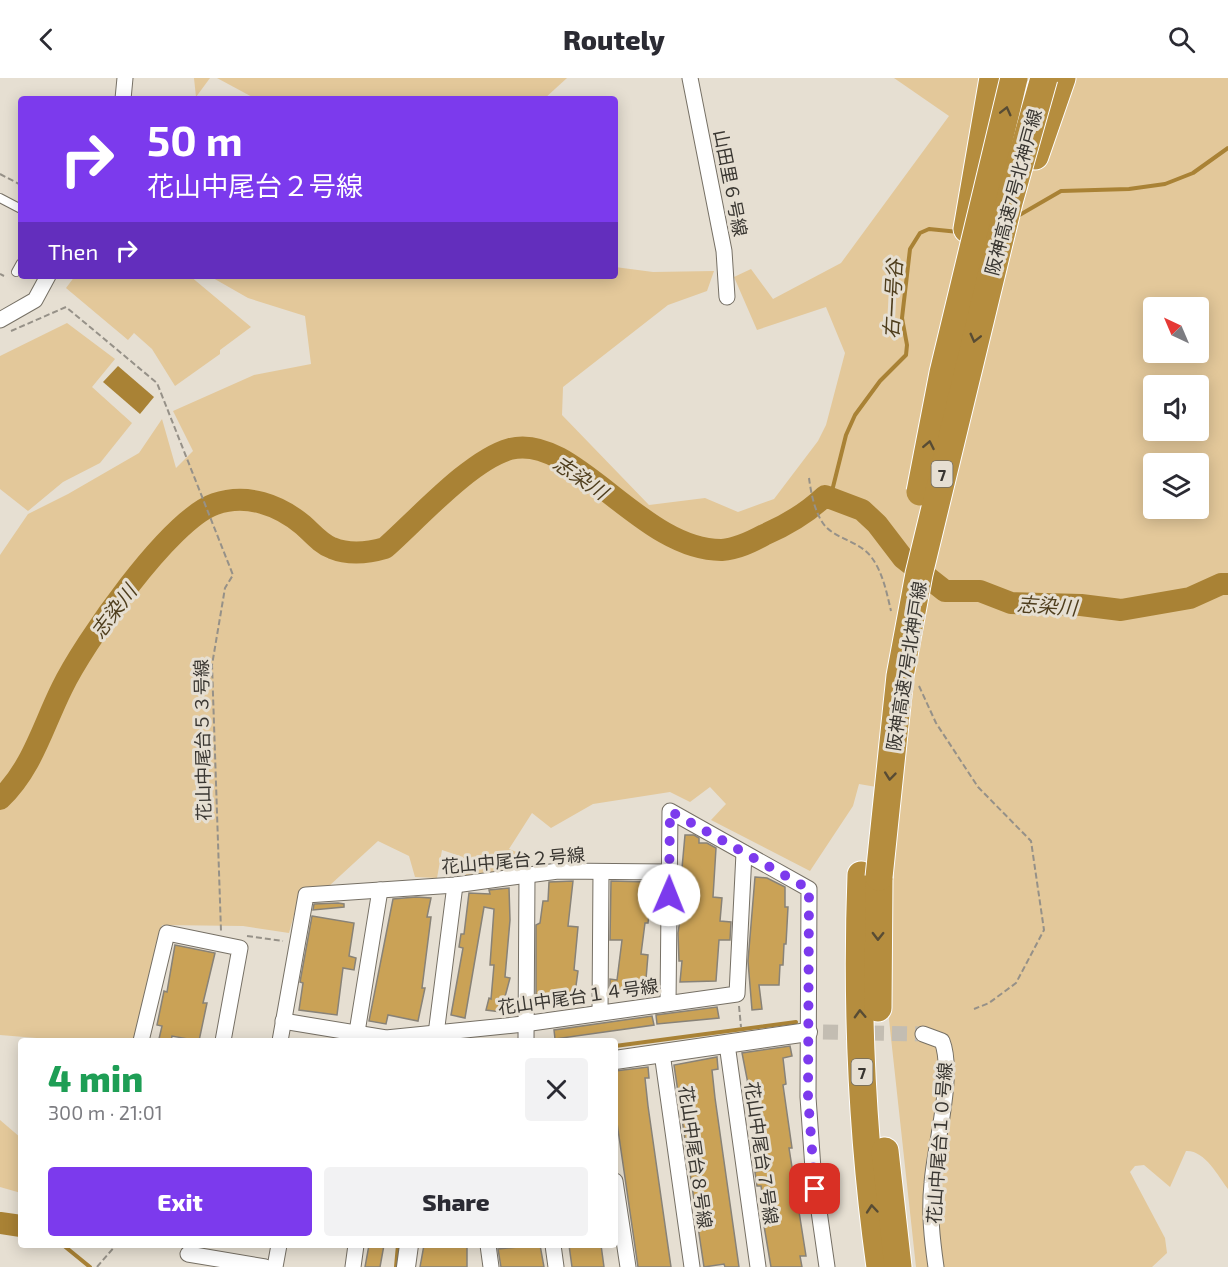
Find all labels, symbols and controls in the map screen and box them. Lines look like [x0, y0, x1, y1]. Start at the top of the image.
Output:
icon: back [30, 23, 63, 56]
text: Routely [563, 23, 665, 55]
icon: search [1165, 23, 1198, 56]
street label: 阪神高速7号北神戸線 [980, 106, 1046, 278]
one-way arrow [999, 107, 1012, 117]
text: 50 m [147, 114, 243, 164]
icon: right [48, 120, 126, 198]
street label: 山田里６号線 [710, 128, 752, 238]
text: 花山中尾台２号線 [147, 169, 363, 201]
icon: right [110, 234, 143, 267]
text: Then [48, 238, 98, 264]
water label: 右一号谷 [878, 256, 906, 340]
north arrow [1143, 297, 1209, 363]
map controls [1143, 297, 1209, 519]
one-way arrow [970, 332, 983, 342]
button: sound [1143, 375, 1209, 441]
one-way arrow [922, 440, 935, 450]
water label: 志染川 [549, 450, 614, 505]
button: layers [1143, 453, 1209, 519]
road number: 7 [932, 461, 952, 487]
water label: 志染川 [85, 578, 142, 642]
street label: 阪神高速7号北神戸線 [882, 580, 930, 752]
water label: 志染川 [1016, 591, 1080, 619]
street label: 花山中尾台５３号線 [190, 659, 214, 821]
one-way arrow [884, 771, 896, 780]
street label: 花山中尾台２号線 [440, 843, 586, 877]
position arrow [637, 863, 701, 927]
one-way arrow [872, 931, 884, 940]
street label: 花山中尾台１４号線 [496, 974, 660, 1018]
one-way arrow [854, 1010, 867, 1019]
text: 4 min [48, 1056, 143, 1099]
button: close [525, 1058, 588, 1121]
road number: 7 [852, 1059, 872, 1085]
street label: 花山中尾台１０号線 [922, 1061, 956, 1225]
street label: 花山中尾台７号線 [741, 1080, 783, 1226]
street label: 花山中尾台８号線 [675, 1084, 717, 1230]
text: 300 m · 21:01 [48, 1100, 163, 1124]
pin [789, 1163, 840, 1214]
button: Exit [48, 1167, 312, 1236]
button: Share [324, 1167, 588, 1236]
icon: arrive [798, 1172, 831, 1205]
one-way arrow [866, 1204, 879, 1214]

